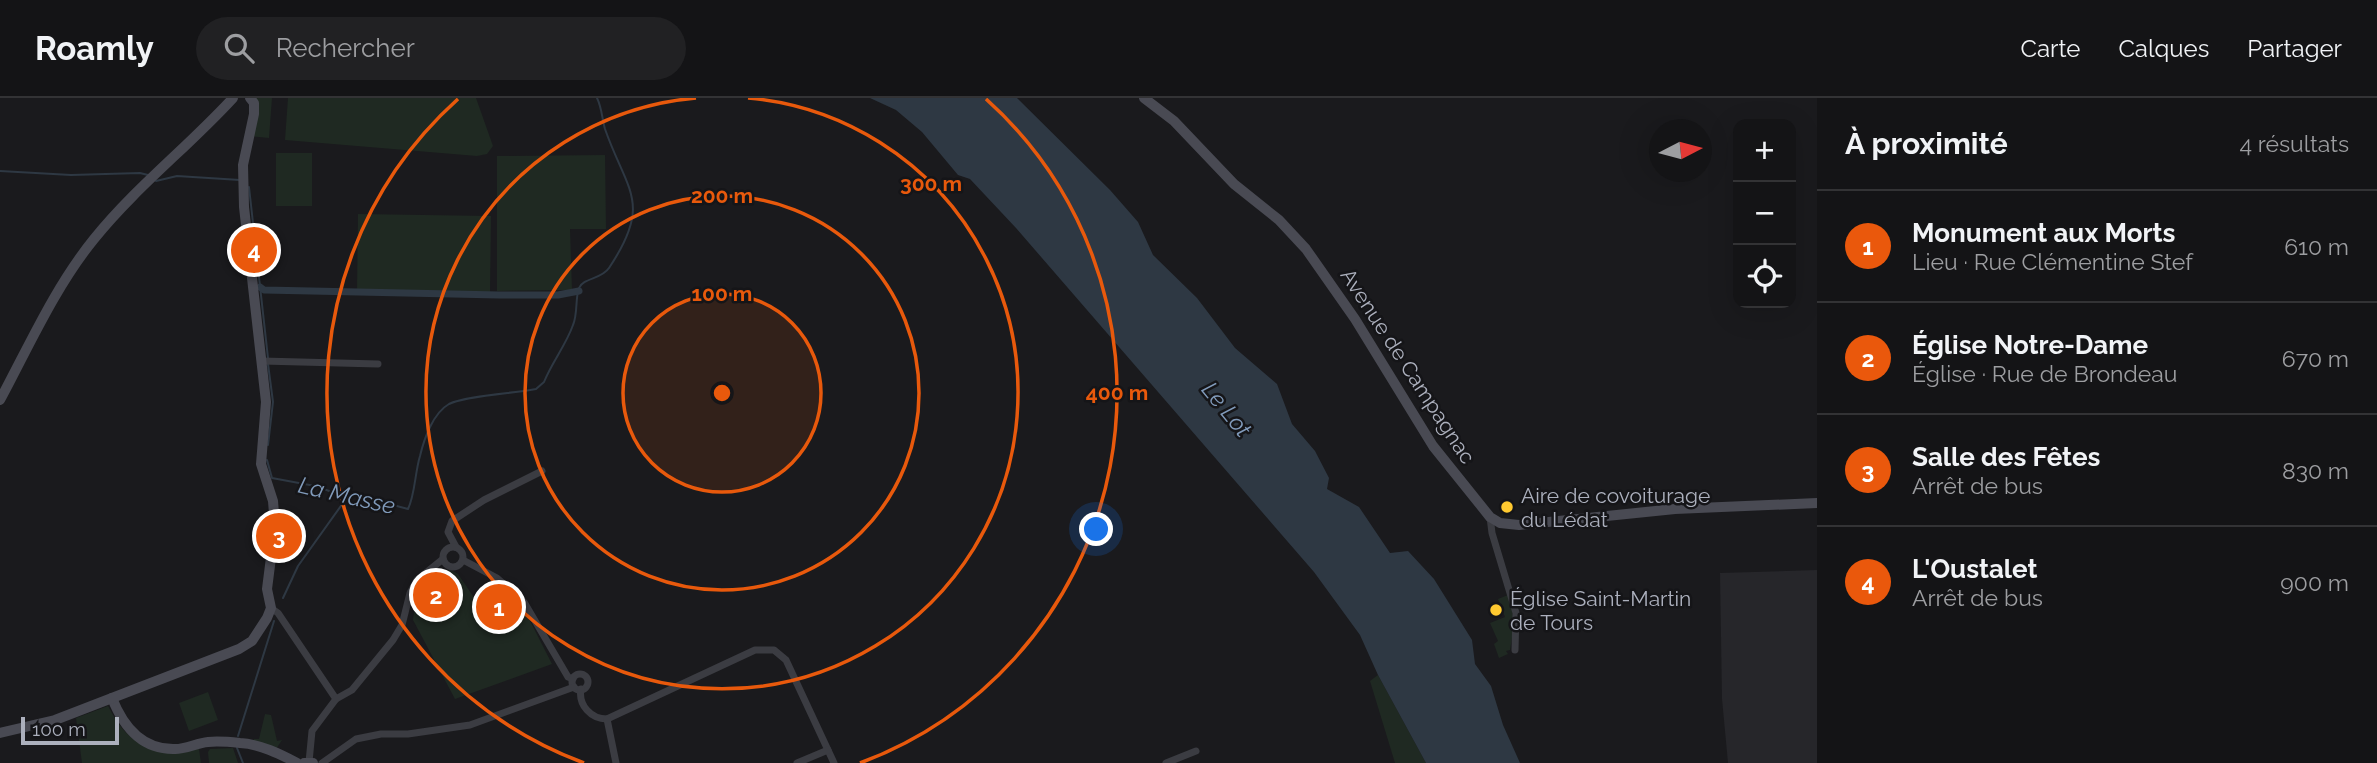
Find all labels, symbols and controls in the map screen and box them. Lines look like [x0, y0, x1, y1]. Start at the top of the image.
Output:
search box [196, 17, 686, 80]
text: Roamly [35, 29, 154, 68]
icon: search [220, 29, 258, 67]
text: Rechercher [276, 33, 415, 63]
text: Carte [2021, 34, 2080, 63]
text: Calques [2118, 34, 2209, 63]
text: Partager [2247, 34, 2342, 63]
north arrow [1649, 119, 1712, 182]
map controls [1733, 119, 1796, 308]
button: + [1733, 119, 1796, 182]
text: À proximité [1845, 126, 2008, 161]
text: 4 résultats [2239, 130, 2349, 157]
text: 300 m [900, 171, 962, 196]
button: − [1733, 182, 1796, 245]
text: 200 m [691, 183, 753, 208]
text: Monument aux Morts [1912, 218, 2175, 248]
pin: 4 [231, 224, 277, 276]
text: 1 [1862, 233, 1874, 260]
text: 610 m [2284, 233, 2349, 260]
button: locate [1733, 245, 1796, 308]
text: Lieu · Rue Clémentine Stef [1912, 248, 2193, 275]
street label: Avenue de Campagnac [1336, 264, 1480, 468]
text: 100 m [692, 281, 752, 306]
text: Église Notre-Dame [1912, 330, 2148, 360]
text: 2 [1862, 345, 1874, 372]
text: 670 m [2282, 345, 2349, 372]
text: Église · Rue de Brondeau [1912, 360, 2178, 387]
water label: Le Lot [1197, 376, 1258, 442]
text: 400 m [1086, 380, 1148, 405]
centre of rings [710, 381, 734, 405]
text: Salle des Fêtes [1912, 442, 2100, 472]
text: 3 [1862, 457, 1874, 484]
text: 830 m [2282, 457, 2349, 484]
water label: La Masse [296, 471, 398, 519]
text: Arrêt de bus [1912, 472, 2043, 499]
place label: Aire de covoiturage du Lédat [1521, 483, 1710, 532]
marker: Aire de covoiturage du Lédat [1499, 499, 1515, 515]
pin: 3 [256, 510, 302, 562]
your location [1079, 512, 1113, 546]
text: L'Oustalet [1912, 554, 2038, 584]
pin: 2 [413, 569, 459, 621]
text: 4 [1861, 569, 1875, 596]
text: 900 m [2280, 569, 2349, 596]
pin: 1 [476, 581, 522, 633]
text: Arrêt de bus [1912, 584, 2043, 611]
place label: Église Saint-Martin de Tours [1510, 586, 1691, 635]
marker: Église Saint-Martin de Tours [1488, 602, 1504, 618]
scale bar [21, 714, 119, 746]
text: 100 m [32, 718, 86, 740]

